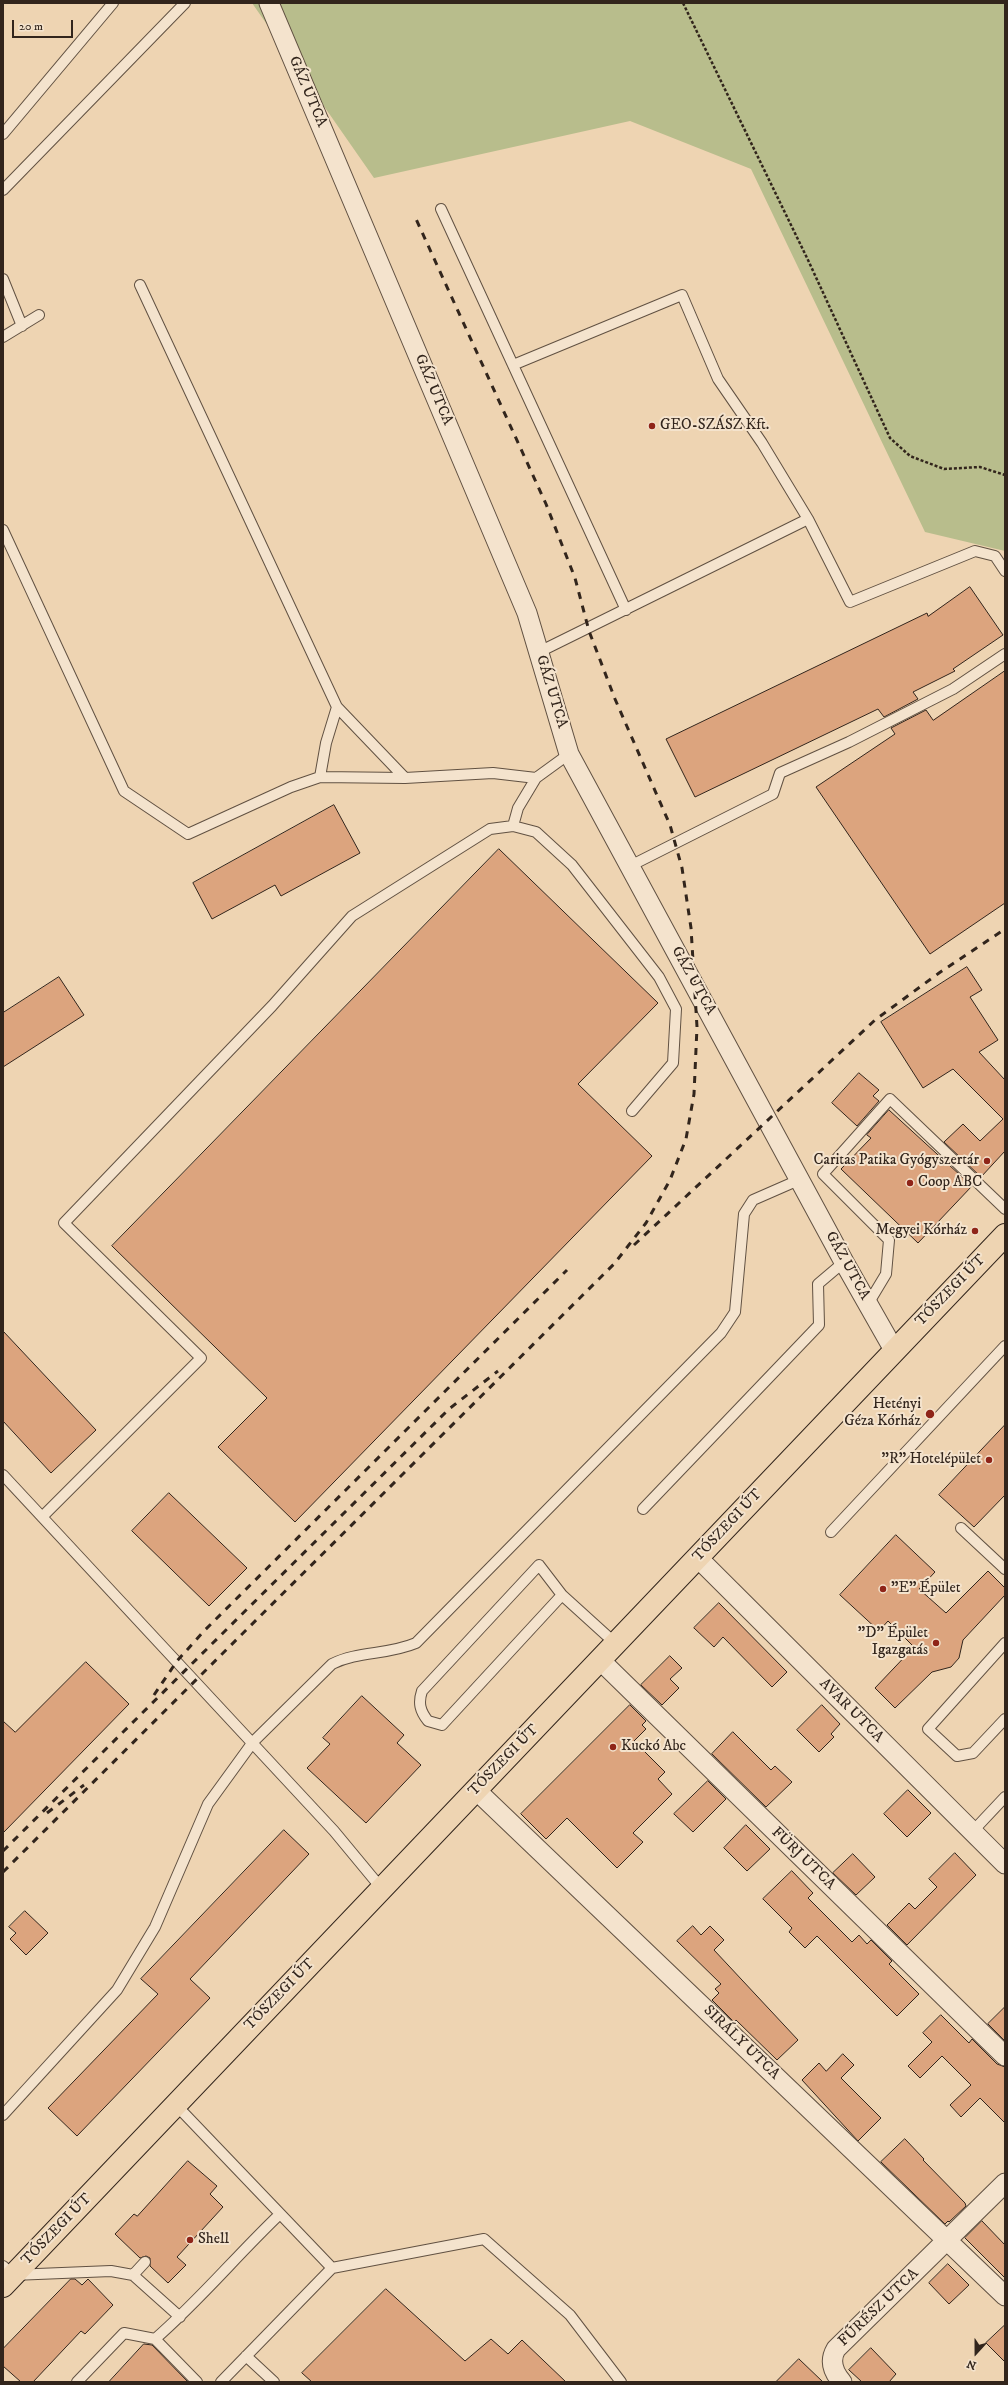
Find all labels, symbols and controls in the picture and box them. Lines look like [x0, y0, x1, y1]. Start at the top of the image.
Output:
scale bar [14, 12, 75, 38]
text: 20 m [19, 19, 43, 34]
street label: GÁZ UTCA [284, 54, 330, 130]
street label: GÁZ UTCA [410, 352, 456, 428]
place label: GEO-SZÁSZ Kft. [660, 417, 769, 435]
marker: GEO-SZÁSZ Kft. [647, 421, 657, 431]
street label: GÁZ UTCA [531, 653, 571, 731]
street label: GÁZ UTCA [667, 944, 719, 1018]
place label: Caritas Patika Gyógyszertár [814, 1152, 979, 1170]
marker: Caritas Patika Gyógyszertár [982, 1156, 992, 1166]
place label: Coop ABC [918, 1174, 982, 1192]
marker: Coop ABC [905, 1178, 915, 1188]
place label: Megyei Kórház [876, 1222, 967, 1240]
marker: Megyei Kórház [970, 1226, 980, 1236]
street label: GÁZ UTCA [821, 1229, 873, 1303]
street label: TÓSZEGI ÚT [912, 1251, 990, 1331]
place label: Hetényi Géza Kórház [844, 1396, 921, 1431]
marker: Hetényi Géza Kórház [924, 1408, 936, 1420]
place label: "R" Hotelépület [882, 1451, 981, 1469]
marker: "R" Hotelépület [984, 1455, 994, 1465]
street label: TÓSZEGI ÚT [690, 1486, 766, 1566]
place label: "E" Épület [891, 1580, 960, 1598]
marker: "E" Épület [878, 1584, 888, 1594]
place label: "D" Épület Igazgatás [858, 1625, 928, 1660]
marker: "D" Épület Igazgatás [931, 1638, 941, 1648]
street label: AVAR UTCA [815, 1675, 887, 1747]
street label: TÓSZEGI ÚT [465, 1721, 543, 1801]
place label: Kuckó Abc [621, 1738, 686, 1756]
marker: Kuckó Abc [608, 1742, 618, 1752]
street label: FÜRJ UTCA [767, 1824, 839, 1894]
street label: TÓSZEGI ÚT [241, 1955, 319, 2035]
street label: SIRÁLY UTCA [699, 2002, 783, 2084]
street label: TÓSZEGI ÚT [18, 2190, 96, 2270]
place label: Shell [198, 2231, 229, 2249]
marker: Shell [185, 2235, 195, 2245]
street label: FŰRÉSZ UTCA [835, 2265, 923, 2351]
north arrow [956, 2333, 996, 2373]
text: N [965, 2356, 978, 2372]

